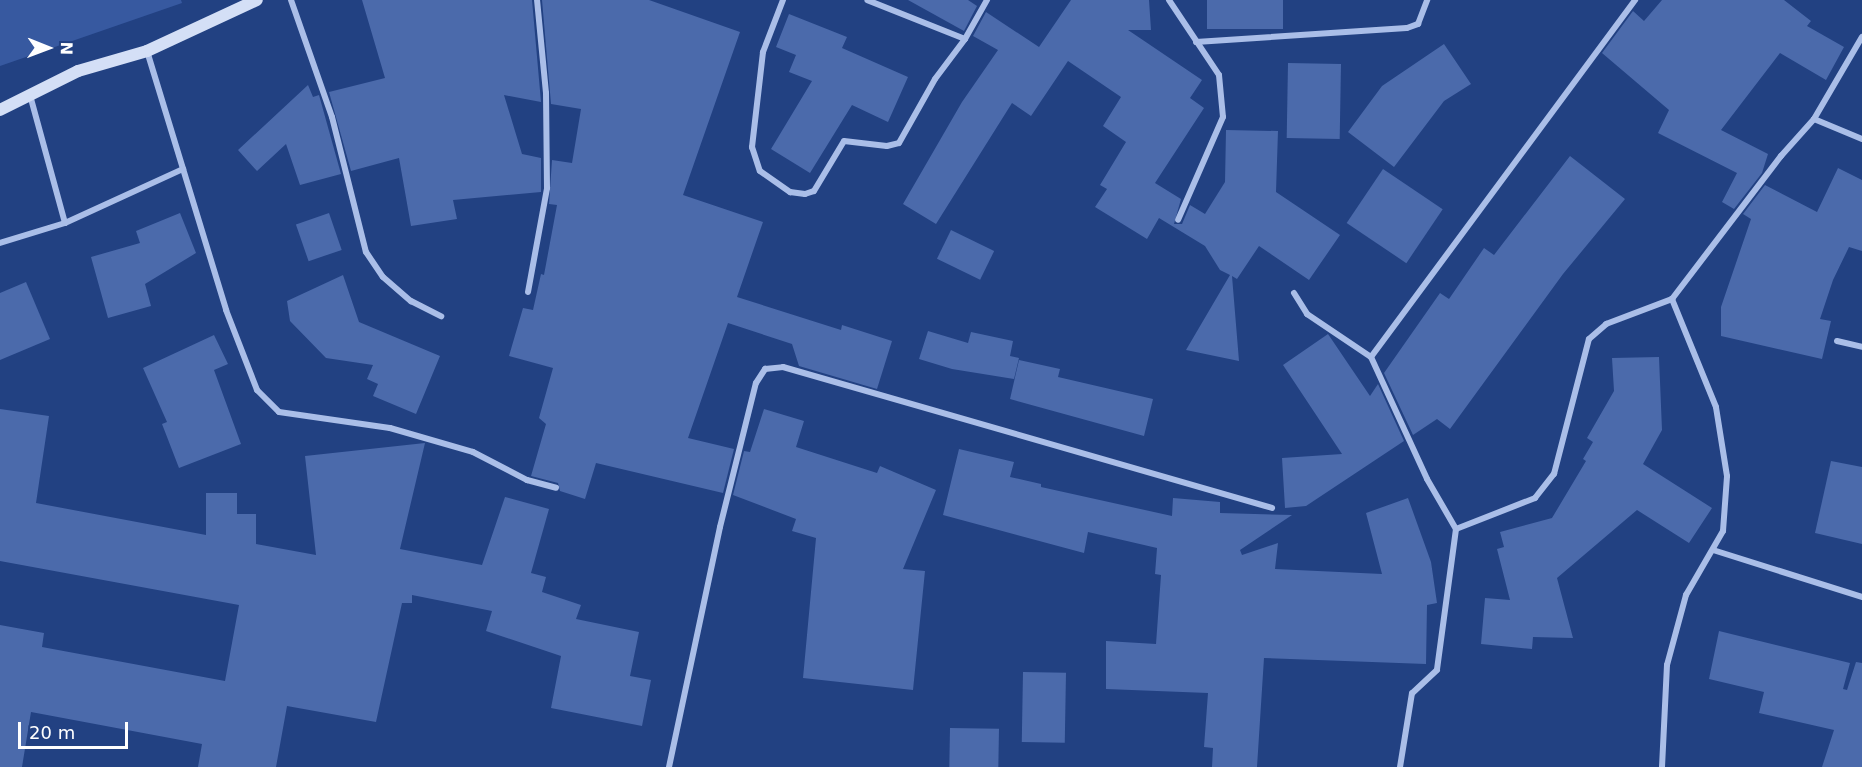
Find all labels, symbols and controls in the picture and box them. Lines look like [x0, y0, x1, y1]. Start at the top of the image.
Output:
north arrow [18, 18, 78, 78]
text: N [57, 41, 76, 55]
scale bar [21, 710, 130, 748]
text: 20 m [29, 722, 75, 743]

